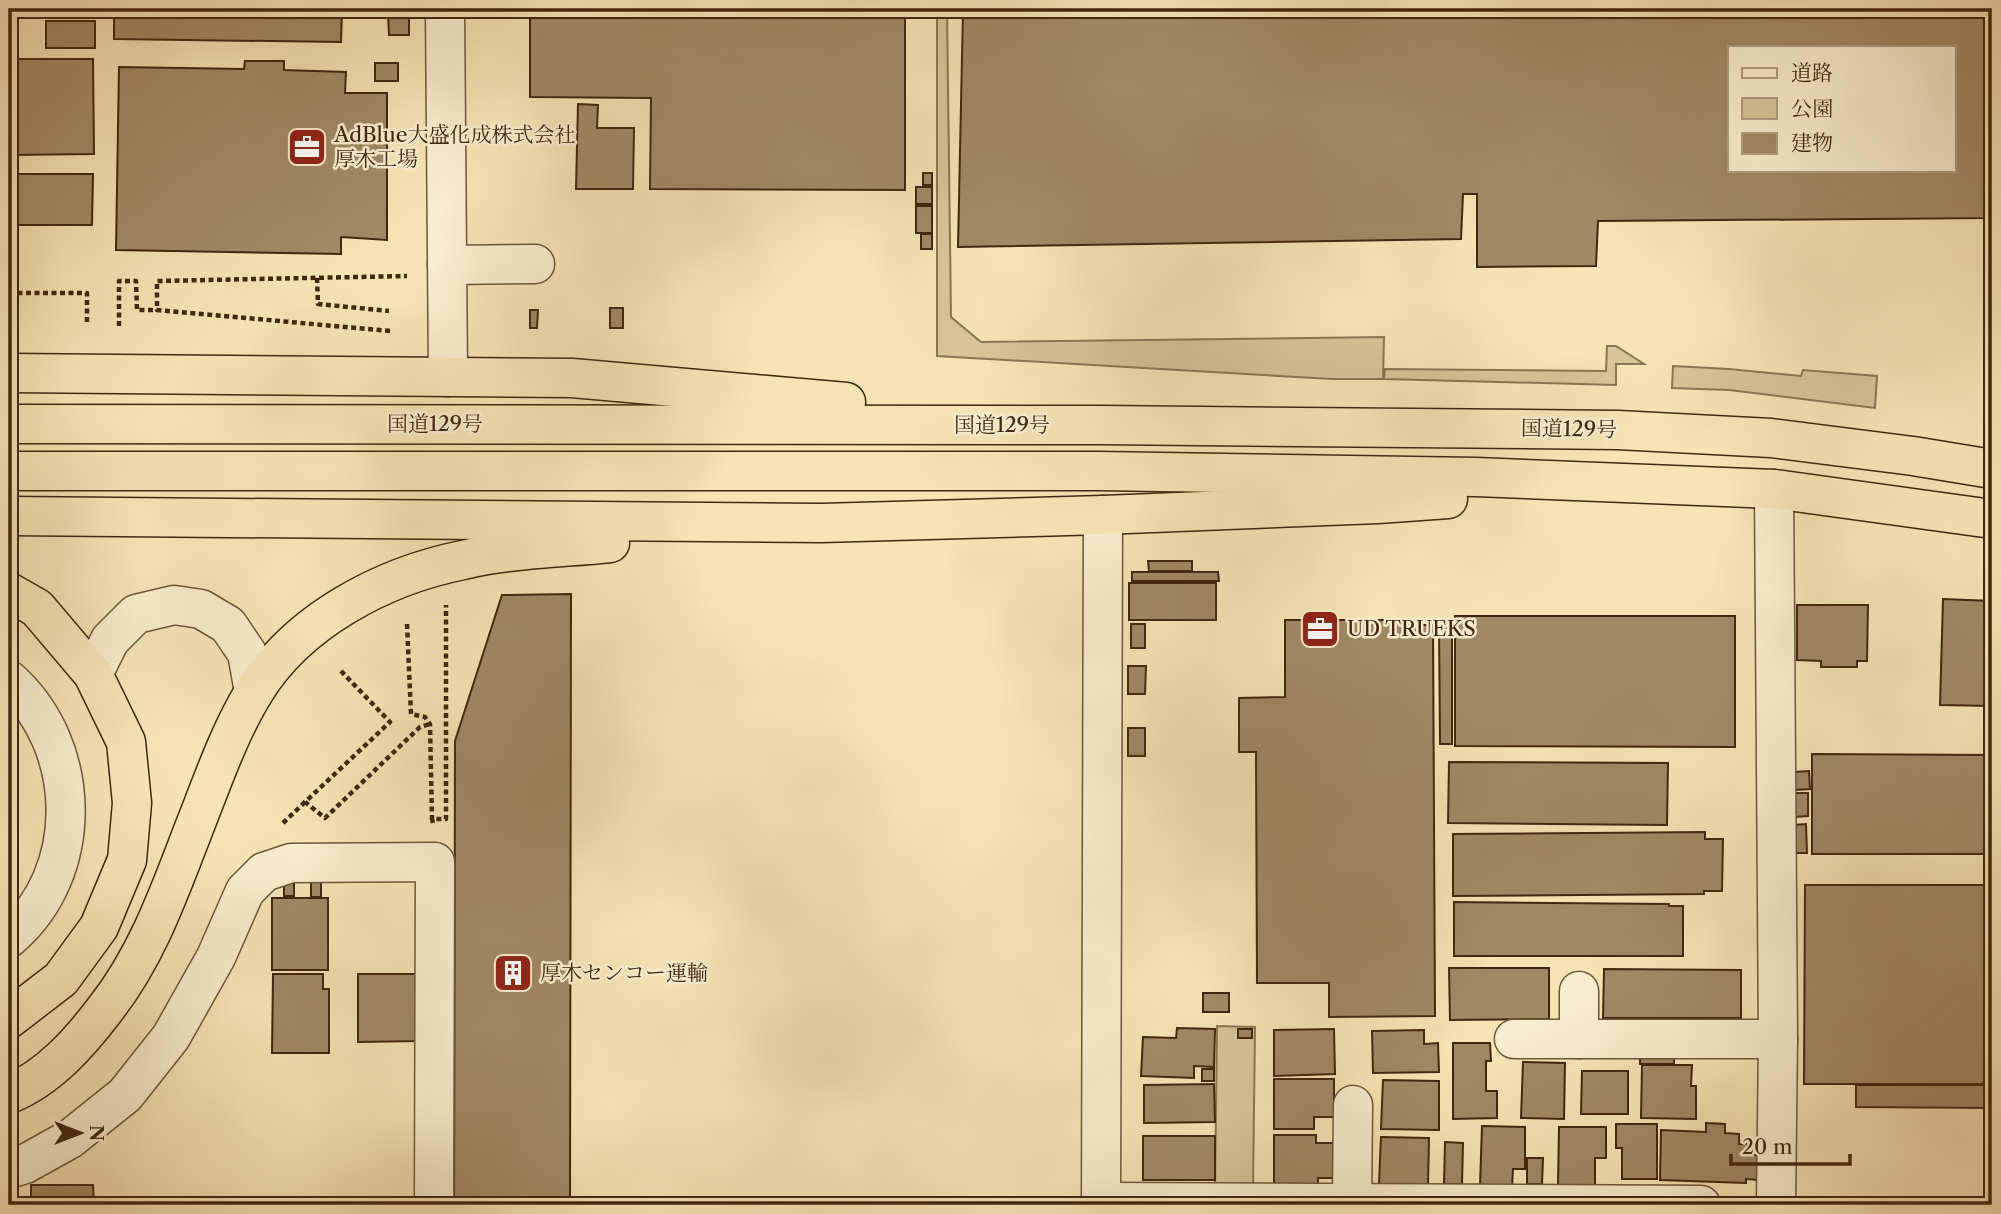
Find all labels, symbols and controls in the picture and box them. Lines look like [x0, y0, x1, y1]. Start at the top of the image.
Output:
legend [1728, 46, 1955, 172]
text: 道路 [1791, 60, 1833, 85]
text: 公園 [1791, 96, 1833, 121]
place label: AdBlue大盛化成株式会社 厚木工場 [333, 122, 576, 171]
office icon: AdBlue大盛化成株式会社 厚木工場 [286, 126, 328, 168]
text: 建物 [1791, 130, 1833, 155]
street label: 国道129号 [387, 411, 483, 436]
street label: 国道129号 [954, 412, 1050, 437]
street label: 国道129号 [1521, 415, 1617, 442]
office icon: UD TRUEKS [1299, 608, 1341, 650]
place label: UD TRUEKS [1347, 616, 1476, 641]
building icon: 厚木センコー運輸 [492, 952, 534, 994]
place label: 厚木センコー運輸 [540, 960, 708, 985]
north arrow [46, 1098, 116, 1168]
scale bar [1731, 1123, 1850, 1167]
text: N [85, 1125, 108, 1141]
text: 20 m [1742, 1134, 1793, 1159]

